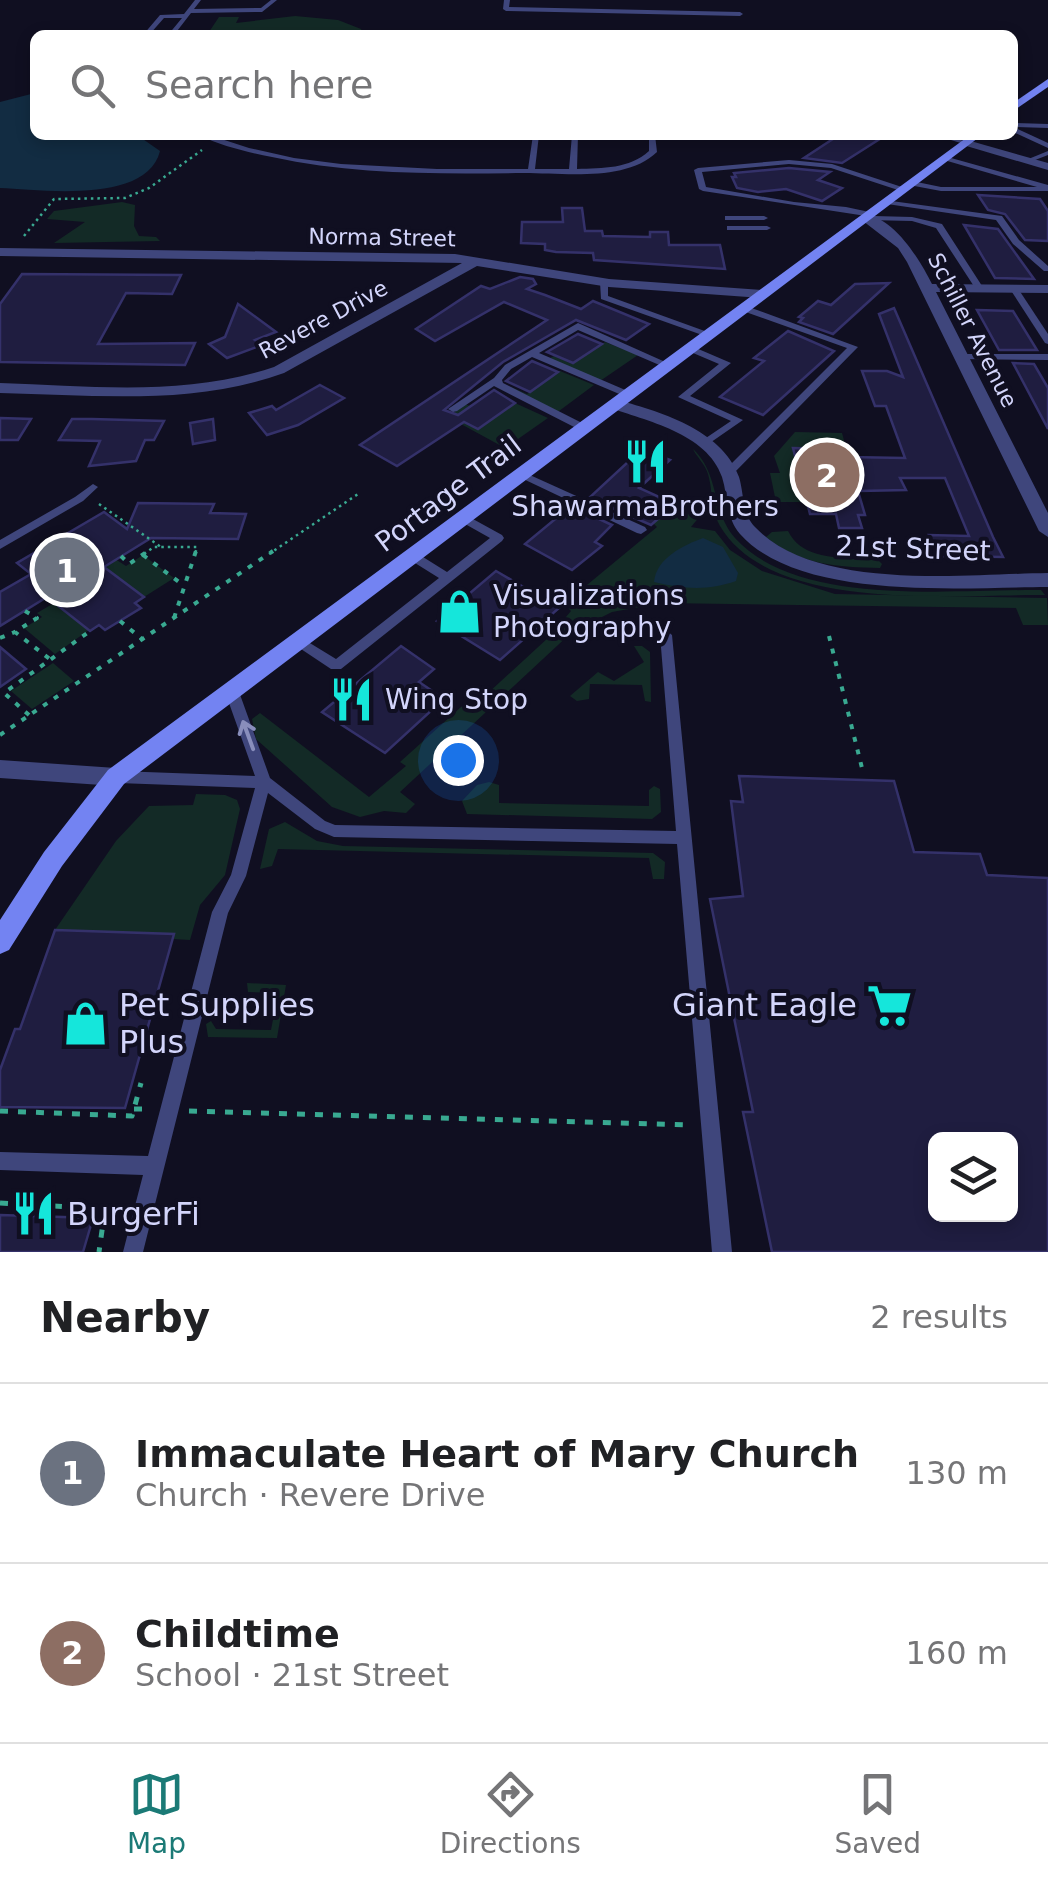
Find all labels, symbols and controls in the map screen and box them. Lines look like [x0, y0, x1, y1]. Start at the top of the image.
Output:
search box [30, 30, 1018, 140]
icon: search [65, 58, 120, 113]
text: Search here [145, 63, 373, 107]
street label: Norma Street [308, 224, 456, 251]
street label: Schiller Avenue [923, 249, 1022, 411]
street label: Revere Drive [255, 275, 392, 364]
street label: Portage Trail [369, 428, 528, 559]
restaurant icon: ShawarmaBrothers [621, 437, 669, 485]
pin: 2 [794, 438, 860, 512]
place label: ShawarmaBrothers [511, 490, 779, 523]
street label: 21st Street [835, 529, 991, 568]
pin: 1 [34, 532, 100, 608]
place label: Visualizations Photography [493, 579, 684, 644]
shop icon: Visualizations Photography [436, 587, 484, 635]
restaurant icon: Wing Stop [328, 675, 376, 723]
place label: Wing Stop [385, 683, 528, 716]
one-way arrow [238, 721, 256, 752]
your location [433, 735, 484, 786]
supermarket icon: Giant Eagle [866, 981, 914, 1029]
place label: Pet Supplies Plus [119, 986, 315, 1061]
place label: Giant Eagle [672, 986, 857, 1024]
shop icon: Pet Supplies Plus [62, 999, 110, 1047]
map controls [928, 1132, 1018, 1222]
button: layers [928, 1132, 1018, 1222]
restaurant icon: BurgerFi [10, 1190, 58, 1238]
place label: BurgerFi [67, 1195, 200, 1233]
text: Nearby [40, 1293, 210, 1342]
text: 2 results [870, 1298, 1008, 1336]
text: Immaculate Heart of Mary Church [135, 1432, 859, 1476]
text: 1 [61, 1454, 84, 1492]
text: 130 m [906, 1454, 1008, 1492]
text: Church · Revere Drive [135, 1476, 485, 1514]
text: Childtime [135, 1612, 340, 1656]
text: 2 [61, 1634, 84, 1672]
text: 160 m [906, 1634, 1008, 1672]
text: School · 21st Street [135, 1656, 449, 1694]
tab: Map [127, 1767, 186, 1860]
tab: Directions [440, 1767, 581, 1860]
tab: Saved [835, 1767, 921, 1860]

